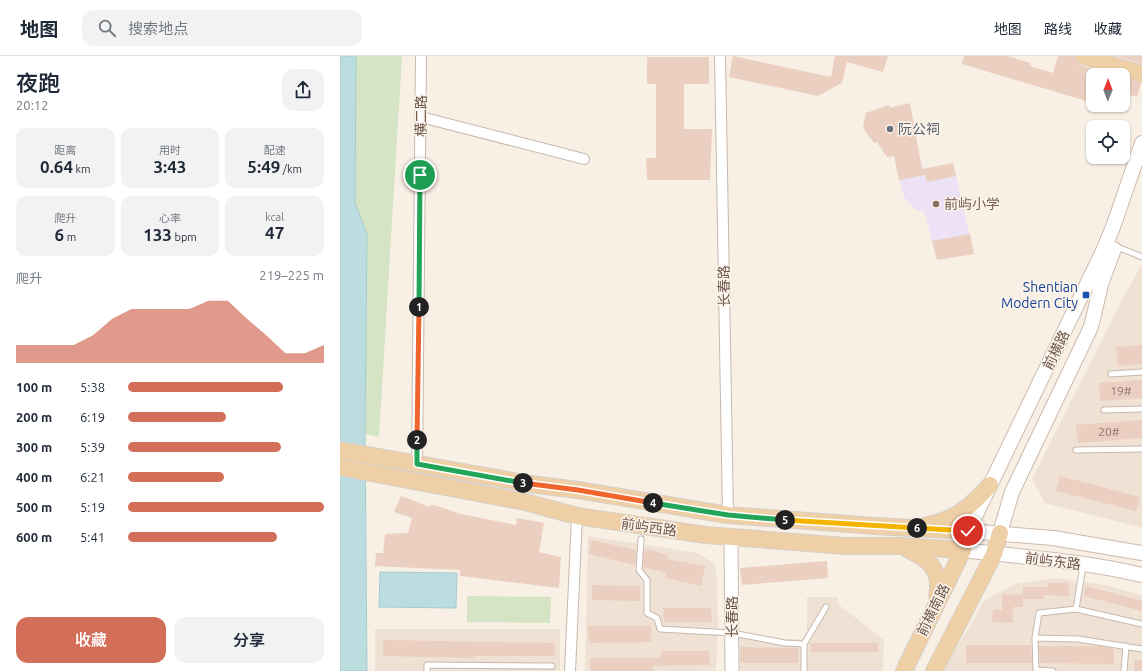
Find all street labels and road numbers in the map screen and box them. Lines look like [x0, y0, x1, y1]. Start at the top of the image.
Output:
street label: 横二路 [413, 95, 429, 137]
street label: 长春路 [716, 265, 732, 307]
street label: 前横路 [1040, 328, 1072, 372]
street label: 前屿西路 [620, 515, 678, 539]
street label: 前屿东路 [1024, 550, 1082, 572]
street label: 前横南路 [914, 581, 952, 639]
street label: 长春路 [724, 596, 740, 638]

